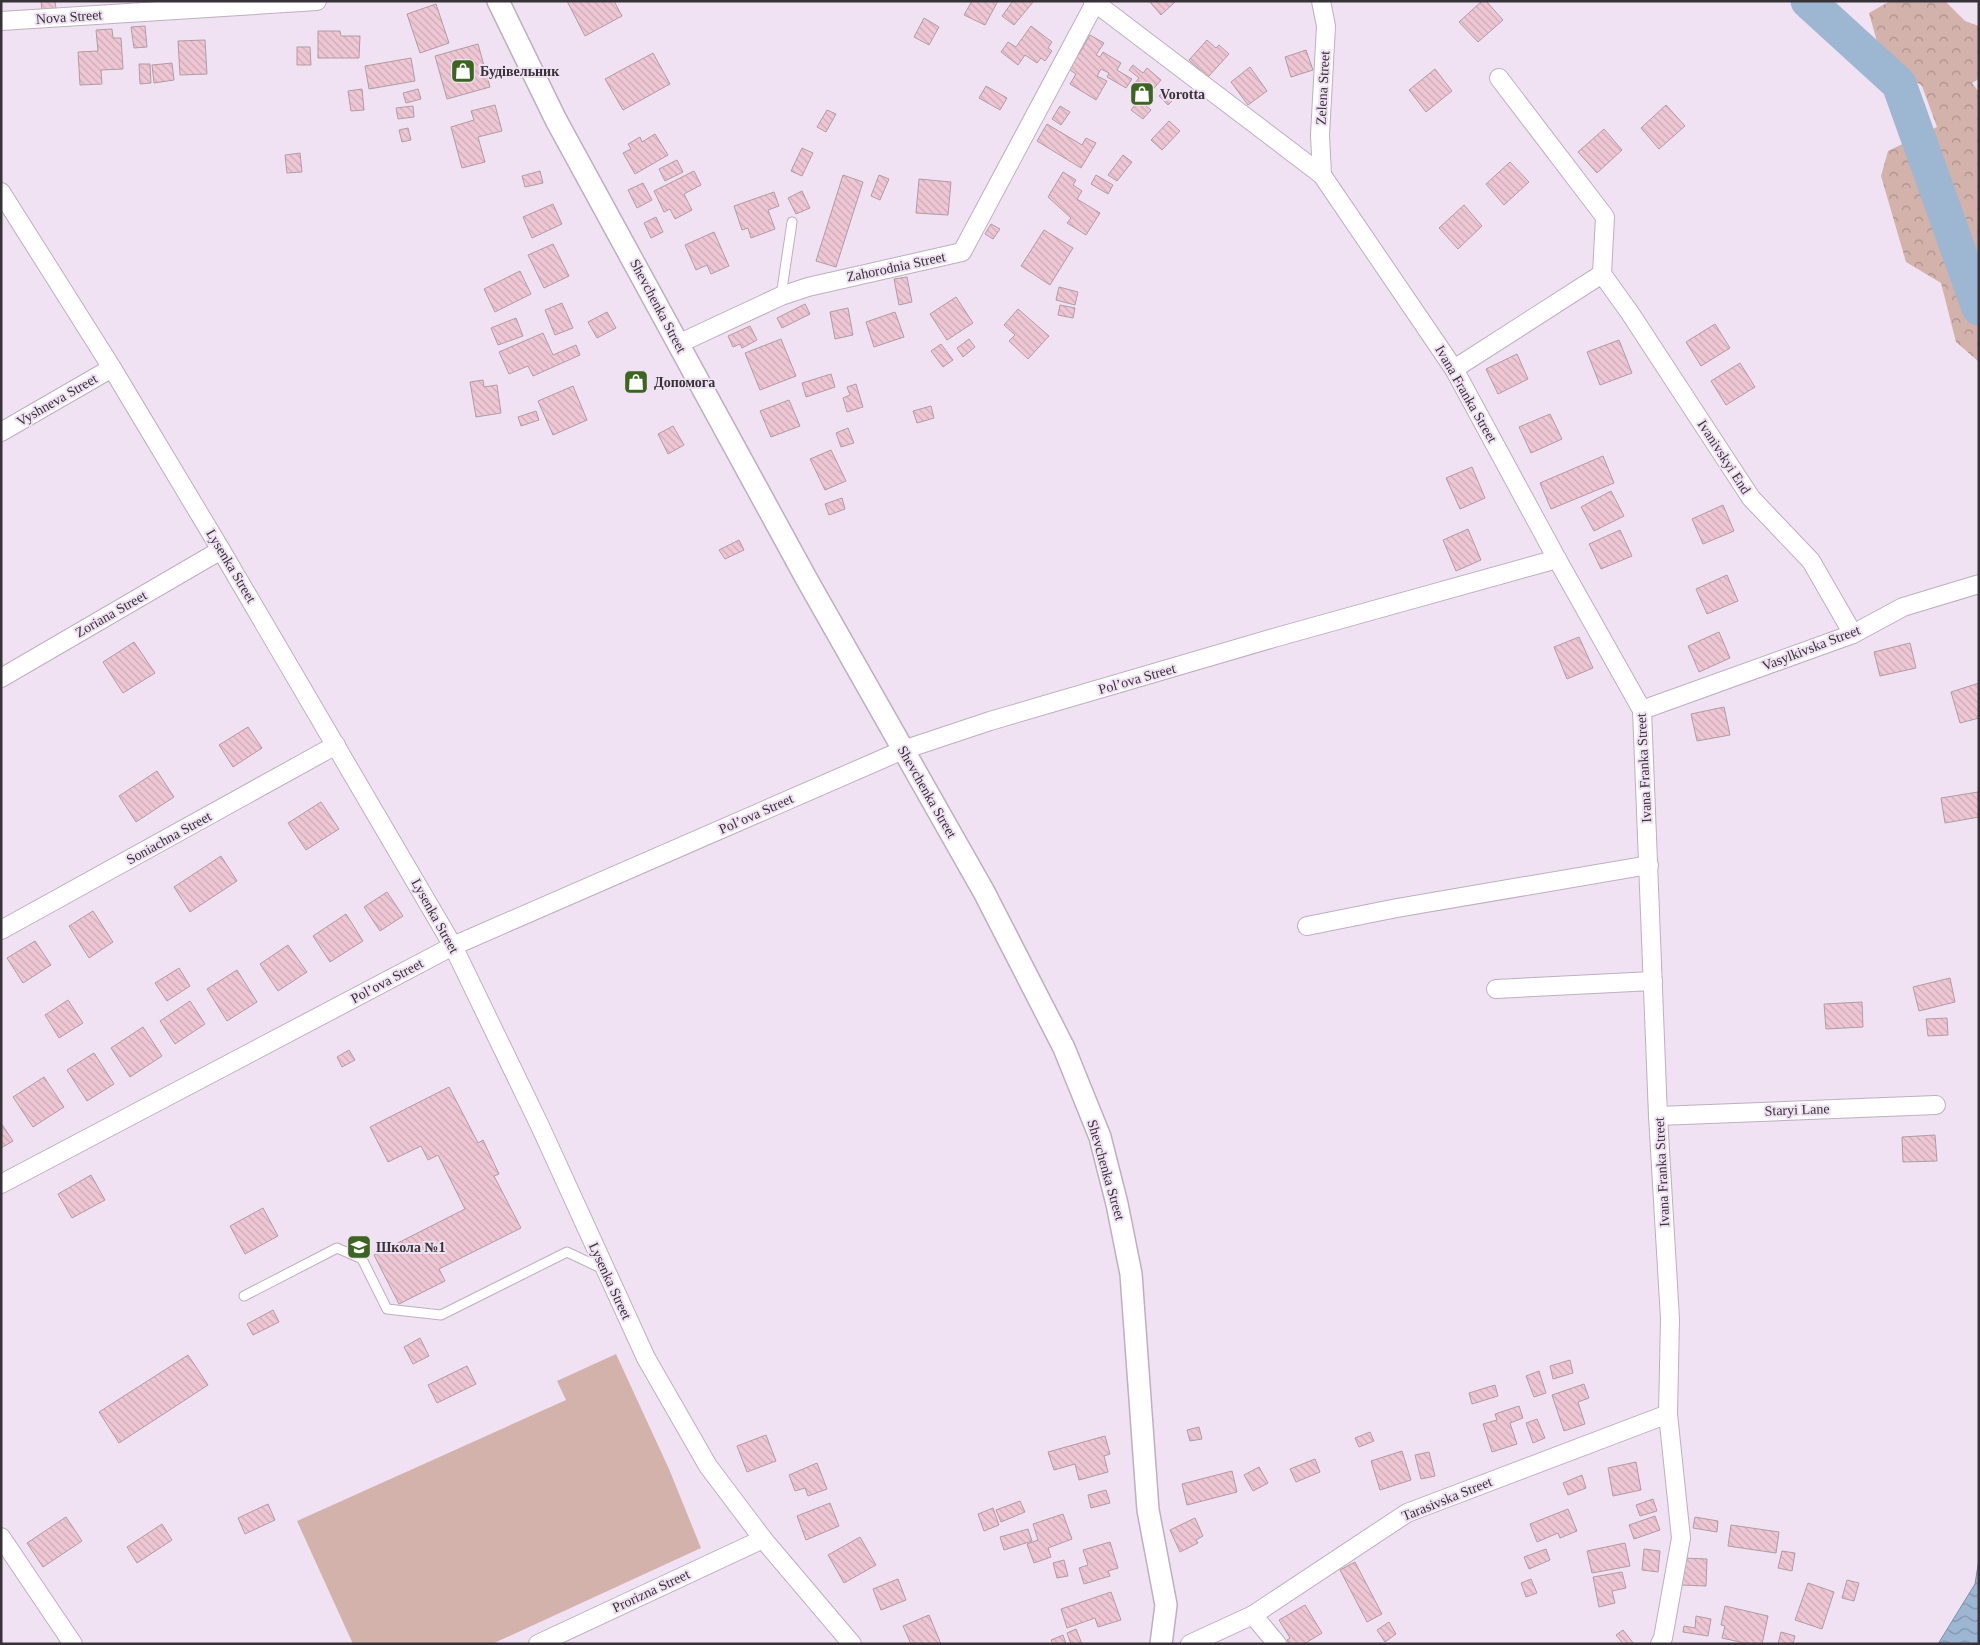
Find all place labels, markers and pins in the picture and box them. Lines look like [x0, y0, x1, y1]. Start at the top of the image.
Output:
shop icon: Будівельник [450, 58, 476, 84]
place label: Будівельник [480, 64, 560, 79]
shop icon: Vorotta [1129, 81, 1155, 107]
place label: Vorotta [1160, 87, 1205, 102]
shop icon: Допомога [623, 369, 649, 395]
place label: Допомога [654, 375, 715, 390]
school or university icon: Школа №1 [346, 1234, 372, 1260]
place label: Школа №1 [376, 1240, 446, 1255]

